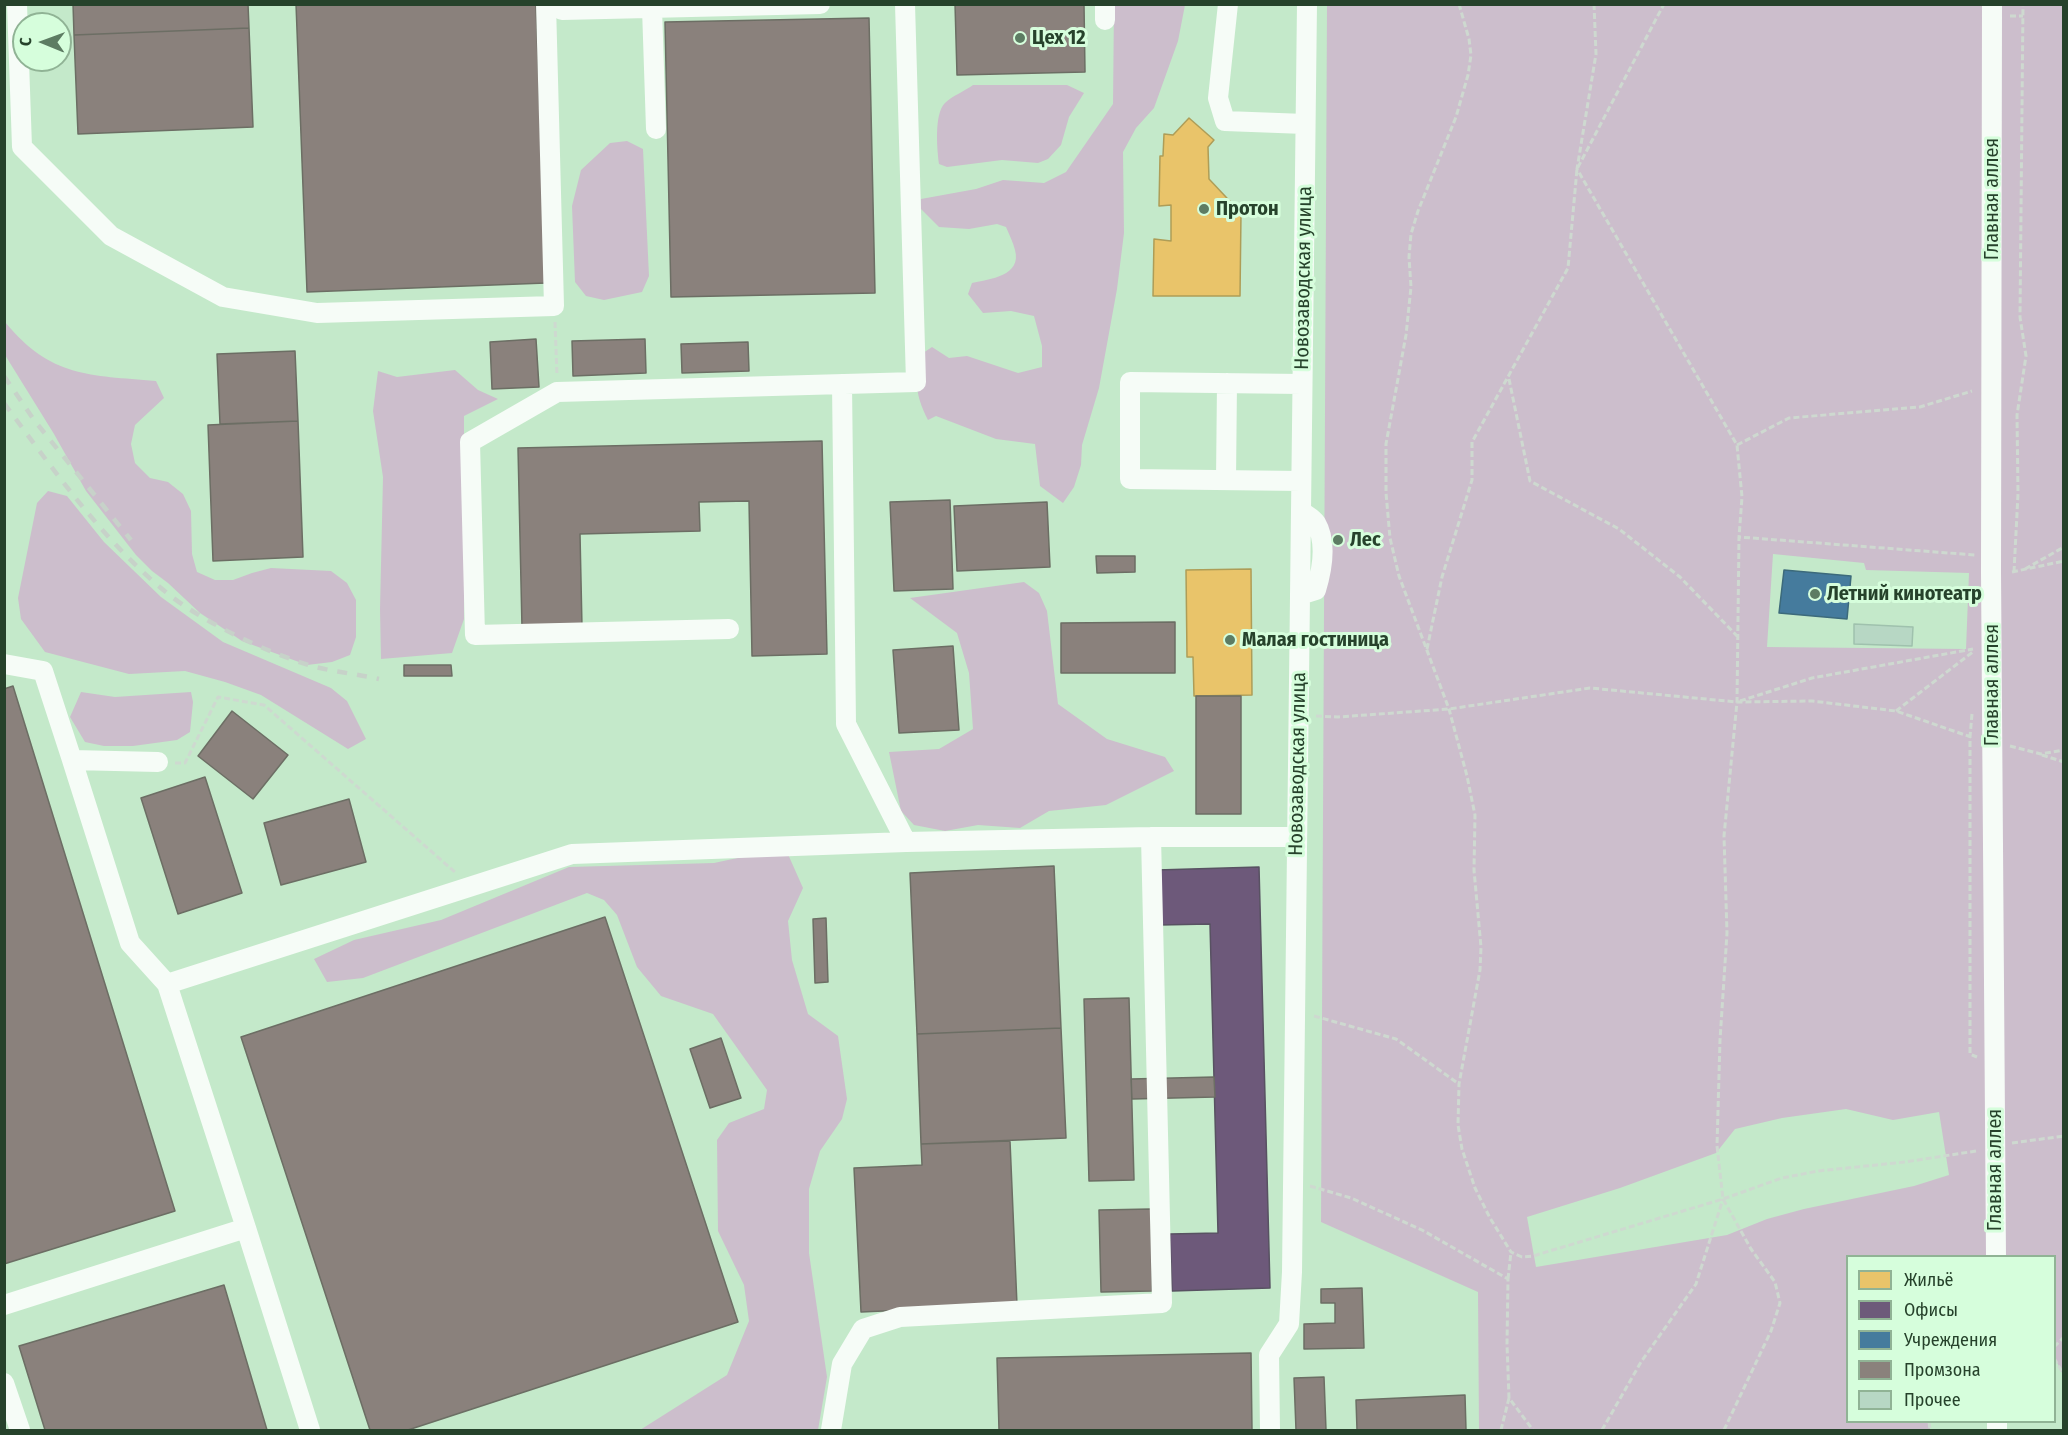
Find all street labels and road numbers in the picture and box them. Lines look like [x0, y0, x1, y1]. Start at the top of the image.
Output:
street label: Главная аллея [1980, 138, 2004, 260]
street label: Новозаводская улица [1290, 186, 1318, 370]
street label: Главная аллея [1980, 624, 2004, 746]
street label: Новозаводская улица [1284, 672, 1312, 856]
street label: Главная аллея [1983, 1109, 2007, 1231]

